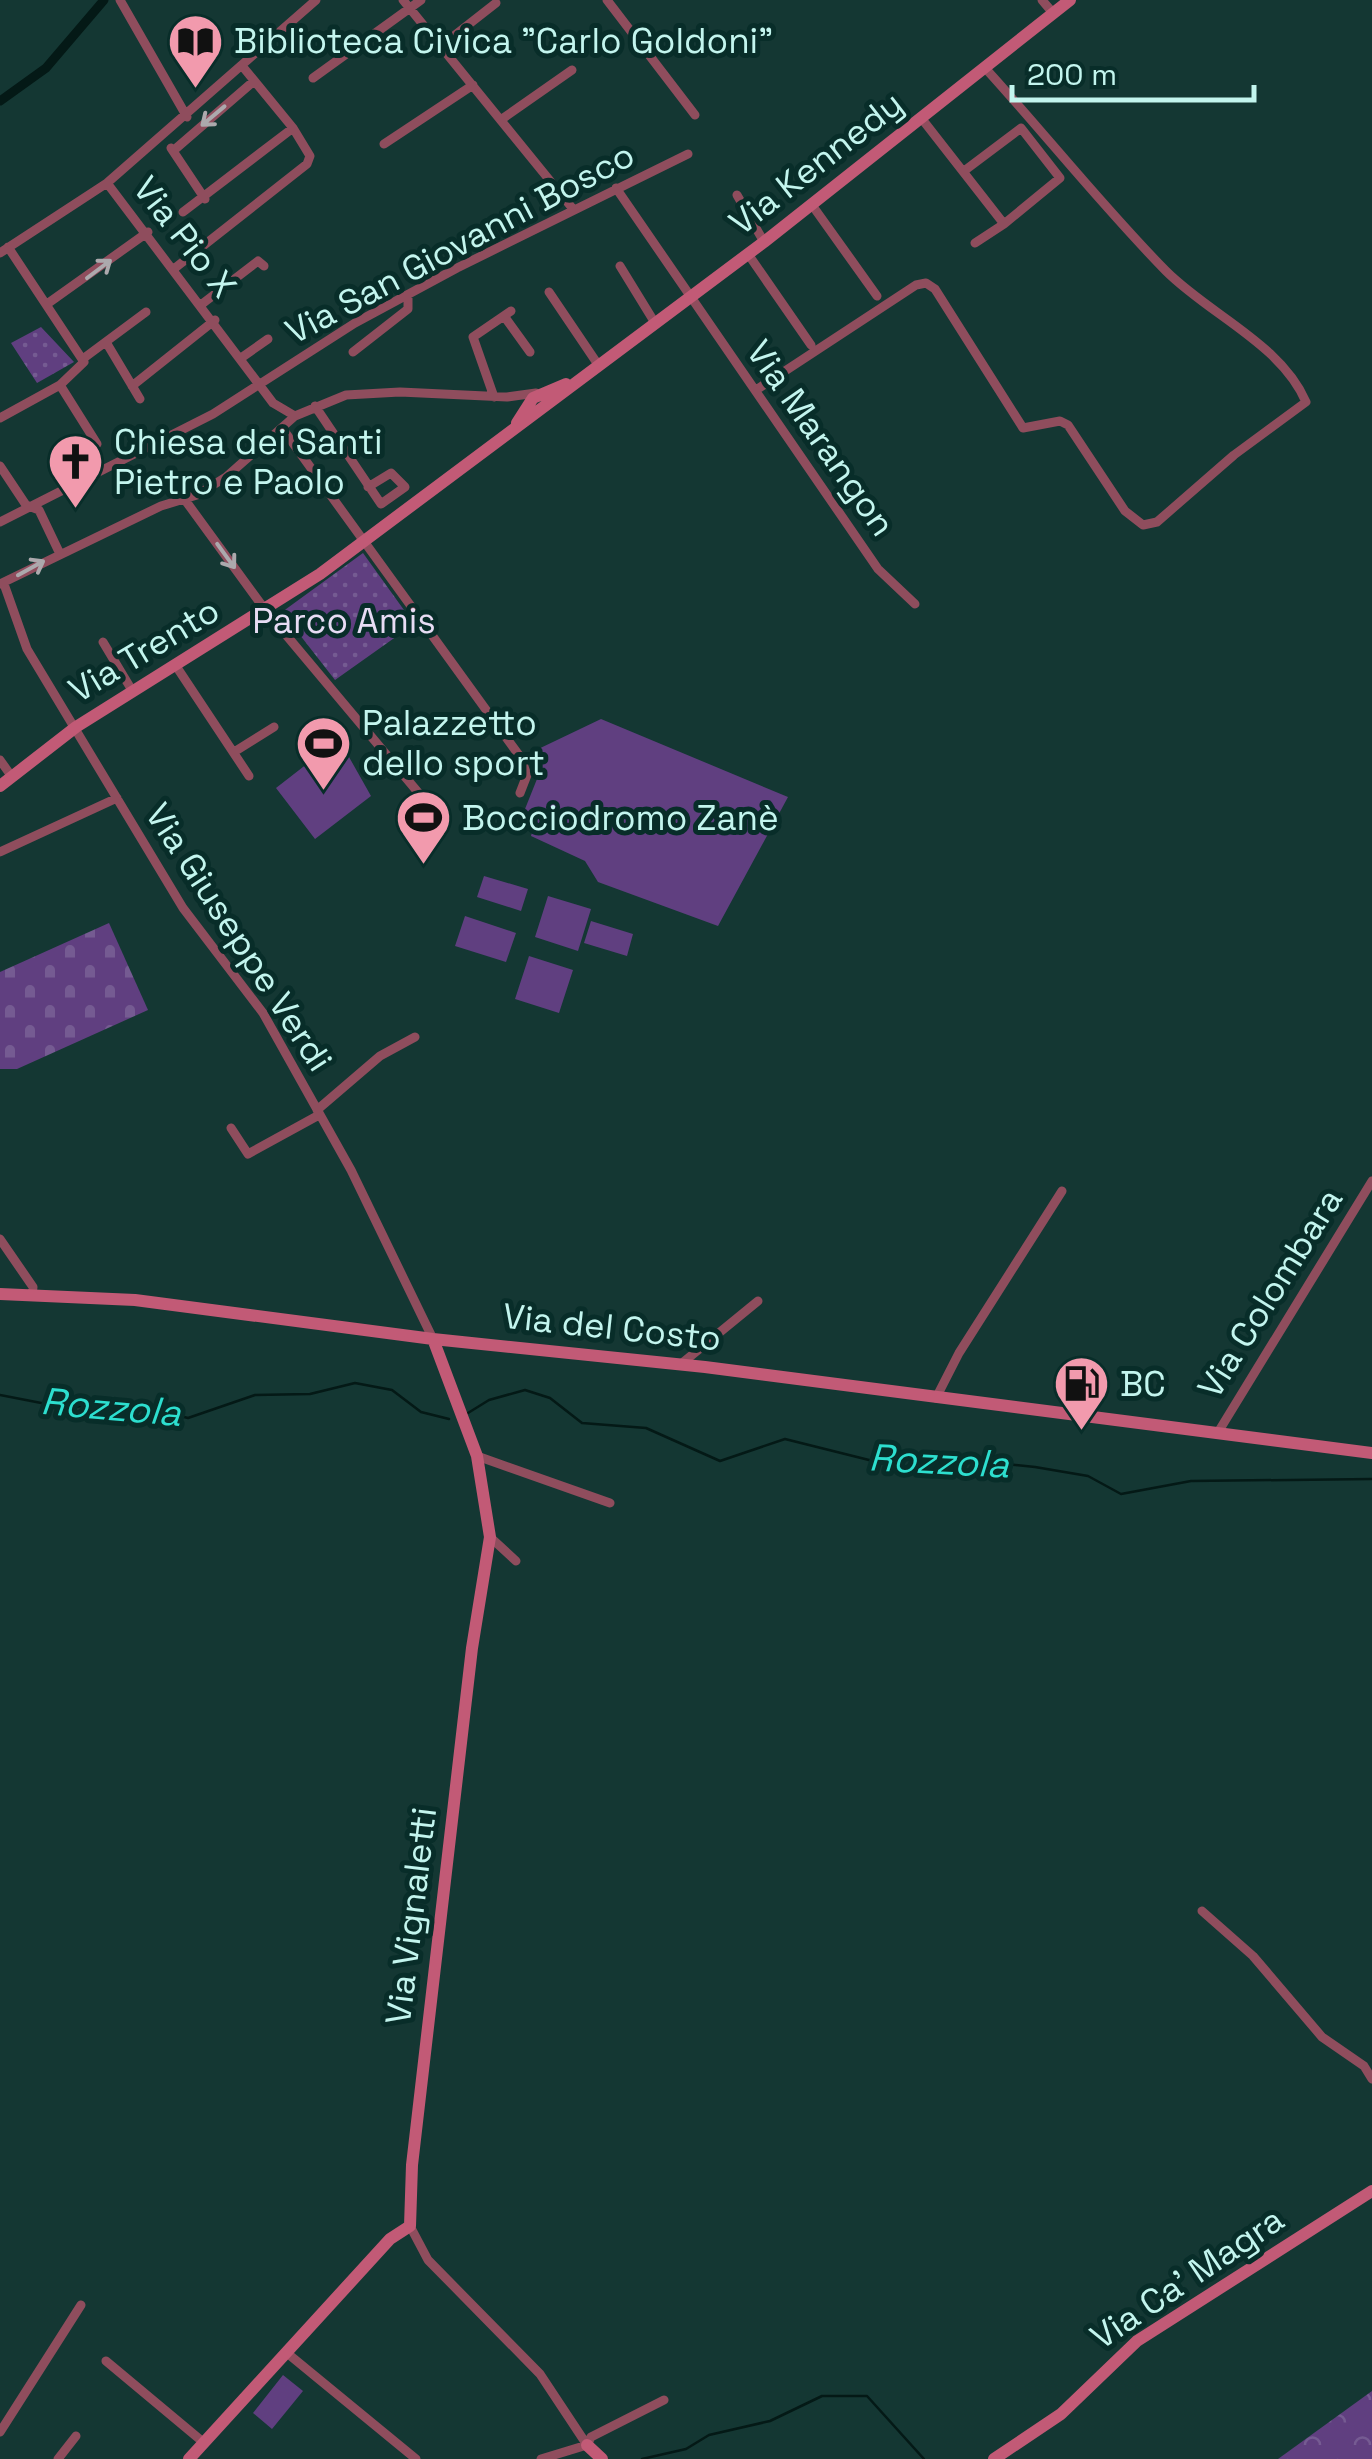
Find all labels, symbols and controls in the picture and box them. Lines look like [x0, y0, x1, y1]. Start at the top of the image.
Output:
library icon: Biblioteca Civica "Carlo Goldoni" [165, 11, 225, 90]
place label: Biblioteca Civica "Carlo Goldoni" [234, 19, 773, 63]
scale bar [1012, 40, 1254, 102]
text: 200 m [1027, 55, 1117, 94]
street label: Via Kennedy [720, 82, 912, 244]
one-way arrow [201, 105, 227, 127]
street label: Via San Giovanni Bosco [278, 132, 642, 354]
street label: Via Pio X [124, 168, 246, 306]
one-way arrow [85, 259, 111, 281]
street label: Via Marangon [737, 331, 905, 545]
place label: Chiesa dei Santi Pietro e Paolo [114, 420, 383, 504]
church icon: Chiesa dei Santi Pietro e Paolo [45, 432, 105, 511]
one-way arrow [215, 541, 236, 569]
one-way arrow [16, 558, 46, 578]
street label: Via Trento [61, 588, 227, 712]
park label: Parco Amis [252, 599, 436, 643]
place label: Palazzetto dello sport [362, 701, 545, 785]
sports icon: Palazzetto dello sport [293, 713, 353, 792]
sports icon: Bocciodromo Zanè [393, 788, 453, 867]
street label: Via Giuseppe Verdi [136, 795, 342, 1079]
place label: Bocciodromo Zanè [462, 796, 779, 840]
street label: Via Colombara [1188, 1180, 1352, 1406]
street label: Via del Costo [501, 1294, 723, 1360]
fuel station icon: BC [1051, 1354, 1111, 1433]
place label: BC [1120, 1362, 1166, 1406]
water label: Rozzola [39, 1377, 183, 1437]
water label: Rozzola [868, 1433, 1010, 1489]
street label: Via Vignaletti [376, 1805, 446, 2027]
street label: Via Ca' Magra [1082, 2197, 1292, 2359]

